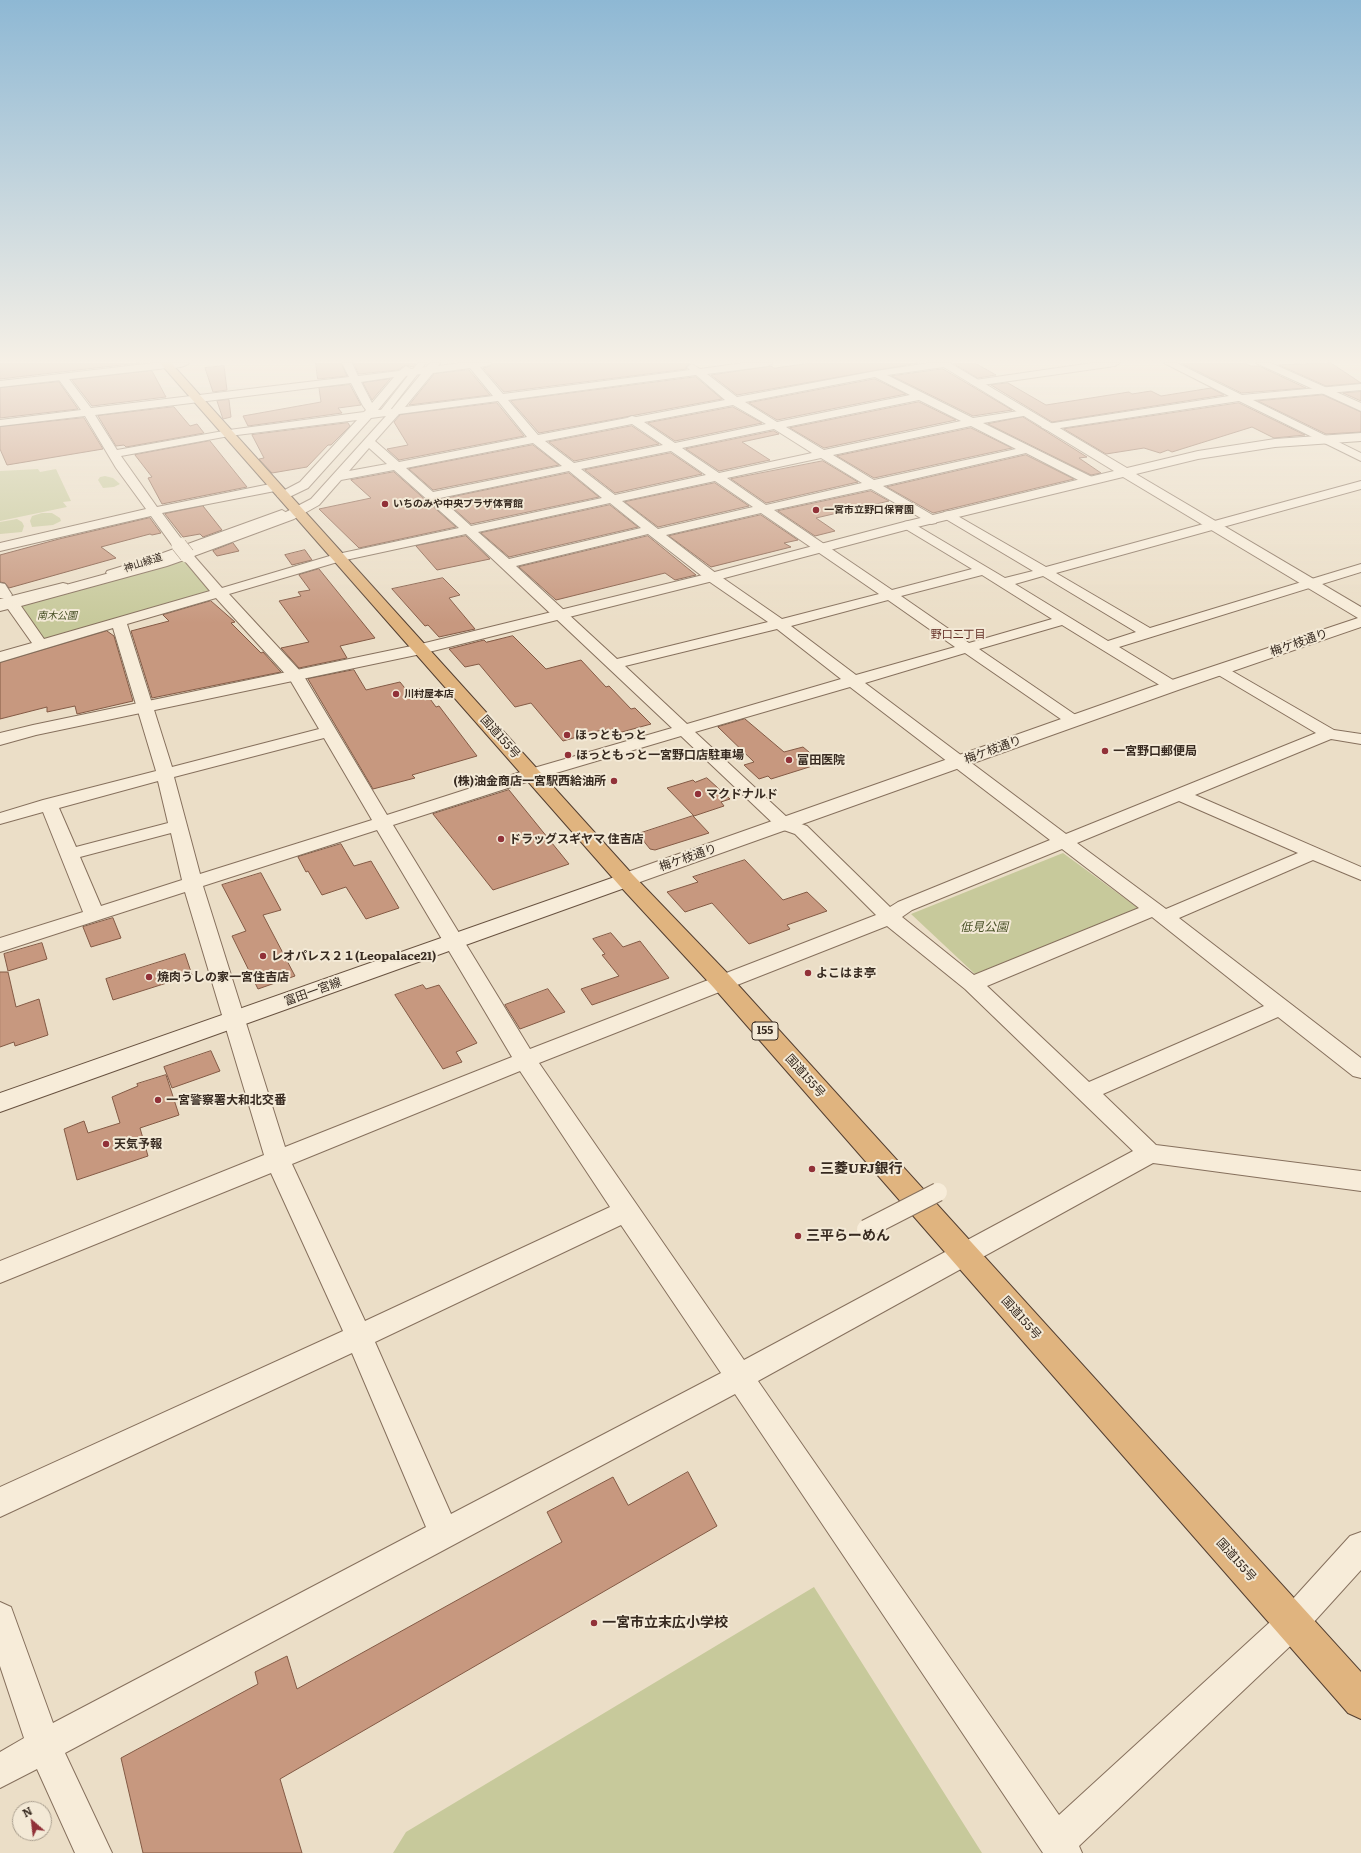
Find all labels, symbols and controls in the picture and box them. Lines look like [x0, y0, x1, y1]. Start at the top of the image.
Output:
place label: いちのみや中央プラザ体育館 [393, 498, 523, 510]
marker: いちのみや中央プラザ体育館 [380, 499, 390, 509]
place label: 一宮市立野口保育園 [824, 504, 914, 516]
marker: 一宮市立野口保育園 [811, 505, 821, 515]
street label: 神山緑道 [122, 551, 164, 575]
park label: 南木公園 [37, 610, 77, 622]
street label: 梅ケ枝通り [1268, 626, 1330, 660]
district label: 野口二丁目 [931, 628, 985, 642]
place label: 川村屋本店 [404, 688, 454, 700]
marker: 川村屋本店 [391, 689, 401, 699]
street label: 国道155号 [477, 712, 523, 762]
place label: ほっともっと [575, 728, 647, 742]
marker: ほっともっと [562, 730, 572, 740]
street label: 梅ケ枝通り [962, 733, 1024, 767]
place label: 一宮野口郵便局 [1113, 744, 1197, 758]
marker: 一宮野口郵便局 [1100, 746, 1110, 756]
place label: ほっともっと一宮野口店駐車場 [576, 748, 744, 762]
marker: ほっともっと一宮野口店駐車場 [563, 750, 573, 760]
place label: 富田医院 [797, 753, 845, 767]
marker: 富田医院 [784, 755, 794, 765]
place label: (株)油金商店一宮駅西給油所 [453, 774, 606, 788]
marker: (株)油金商店一宮駅西給油所 [609, 776, 619, 786]
place label: マクドナルド [706, 787, 778, 801]
marker: マクドナルド [693, 789, 703, 799]
place label: ドラッグスギヤマ 住吉店 [509, 832, 643, 846]
marker: ドラッグスギヤマ 住吉店 [496, 834, 506, 844]
street label: 梅ケ枝通り [657, 841, 719, 875]
park label: 低見公園 [960, 920, 1008, 934]
place label: レオパレス２１(Leopalace21) [271, 949, 436, 963]
marker: レオパレス２１(Leopalace21) [258, 951, 268, 961]
place label: よこはま亭 [816, 966, 876, 980]
marker: よこはま亭 [803, 968, 813, 978]
place label: 焼肉うしの家一宮住吉店 [157, 970, 289, 984]
marker: 焼肉うしの家一宮住吉店 [144, 972, 154, 982]
street label: 富田一宮線 [282, 975, 344, 1009]
road number: 155 [752, 1022, 778, 1040]
street label: 国道155号 [782, 1051, 828, 1101]
place label: 一宮警察署大和北交番 [166, 1093, 286, 1107]
marker: 一宮警察署大和北交番 [153, 1095, 163, 1105]
place label: 天気予報 [114, 1137, 162, 1151]
marker: 天気予報 [101, 1139, 111, 1149]
place label: 三菱UFJ銀行 [820, 1161, 903, 1177]
marker: 三菱UFJ銀行 [807, 1164, 817, 1174]
place label: 三平らーめん [806, 1228, 890, 1244]
marker: 三平らーめん [793, 1231, 803, 1241]
street label: 国道155号 [998, 1293, 1044, 1343]
street label: 国道155号 [1213, 1535, 1259, 1585]
place label: 一宮市立末広小学校 [602, 1615, 728, 1631]
marker: 一宮市立末広小学校 [589, 1618, 599, 1628]
north arrow [12, 1801, 52, 1841]
text: N [19, 1802, 35, 1821]

